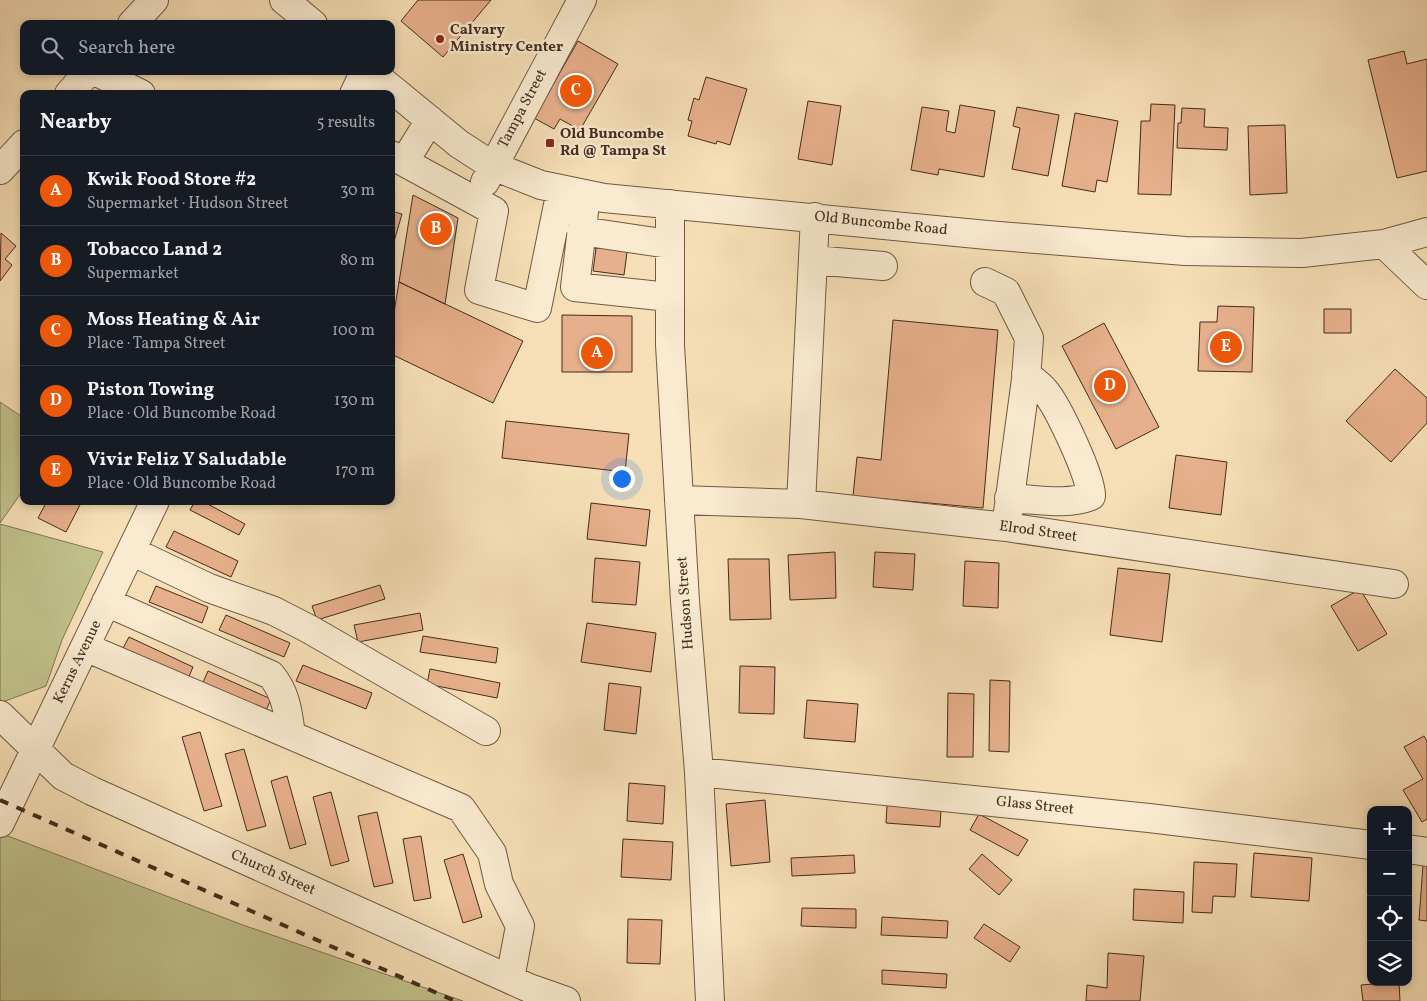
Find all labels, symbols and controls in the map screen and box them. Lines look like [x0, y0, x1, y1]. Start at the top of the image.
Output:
search box [20, 20, 395, 75]
place label: Calvary Ministry Center [450, 20, 563, 58]
marker: Calvary Ministry Center [434, 33, 446, 45]
icon: search [38, 34, 66, 62]
text: Search here [78, 35, 175, 61]
street label: Tampa Street [493, 66, 553, 152]
pin: C [560, 72, 592, 110]
text: Nearby [40, 108, 111, 137]
text: 5 results [317, 112, 375, 134]
place label: Old Buncombe Rd @ Tampa St [560, 124, 667, 162]
marker: Old Buncombe Rd @ Tampa St [544, 137, 556, 149]
text: Kwik Food Store #2 [87, 167, 256, 193]
text: A [50, 180, 62, 202]
text: 30 m [340, 180, 375, 202]
text: Supermarket · Hudson Street [87, 193, 289, 215]
street label: Old Buncombe Road [813, 207, 949, 241]
pin: B [420, 210, 452, 248]
text: Tobacco Land 2 [87, 237, 222, 263]
text: B [51, 250, 61, 272]
text: 80 m [340, 250, 375, 272]
text: Supermarket [87, 263, 179, 285]
text: Moss Heating & Air [87, 307, 260, 333]
text: C [51, 320, 61, 342]
text: 100 m [332, 320, 375, 342]
pin: E [1210, 328, 1242, 366]
text: Place · Tampa Street [87, 333, 226, 355]
pin: A [581, 334, 613, 372]
pin: D [1094, 367, 1126, 405]
text: Piston Towing [87, 377, 214, 403]
text: D [50, 390, 62, 412]
text: 130 m [334, 390, 375, 412]
text: Place · Old Buncombe Road [87, 403, 276, 425]
text: Vivir Feliz Y Saludable [87, 447, 287, 473]
text: E [51, 460, 61, 482]
text: 170 m [335, 460, 375, 482]
your location [609, 466, 635, 492]
text: Place · Old Buncombe Road [87, 473, 276, 495]
street label: Elrod Street [998, 516, 1078, 548]
street label: Hudson Street [672, 555, 700, 651]
street label: Kerns Avenue [49, 617, 107, 707]
street label: Glass Street [995, 791, 1075, 821]
map controls [1367, 806, 1412, 986]
button: + [1367, 806, 1412, 851]
street label: Church Street [227, 845, 319, 901]
button: − [1367, 851, 1412, 896]
button: locate [1367, 896, 1412, 941]
button: layers [1367, 941, 1412, 986]

